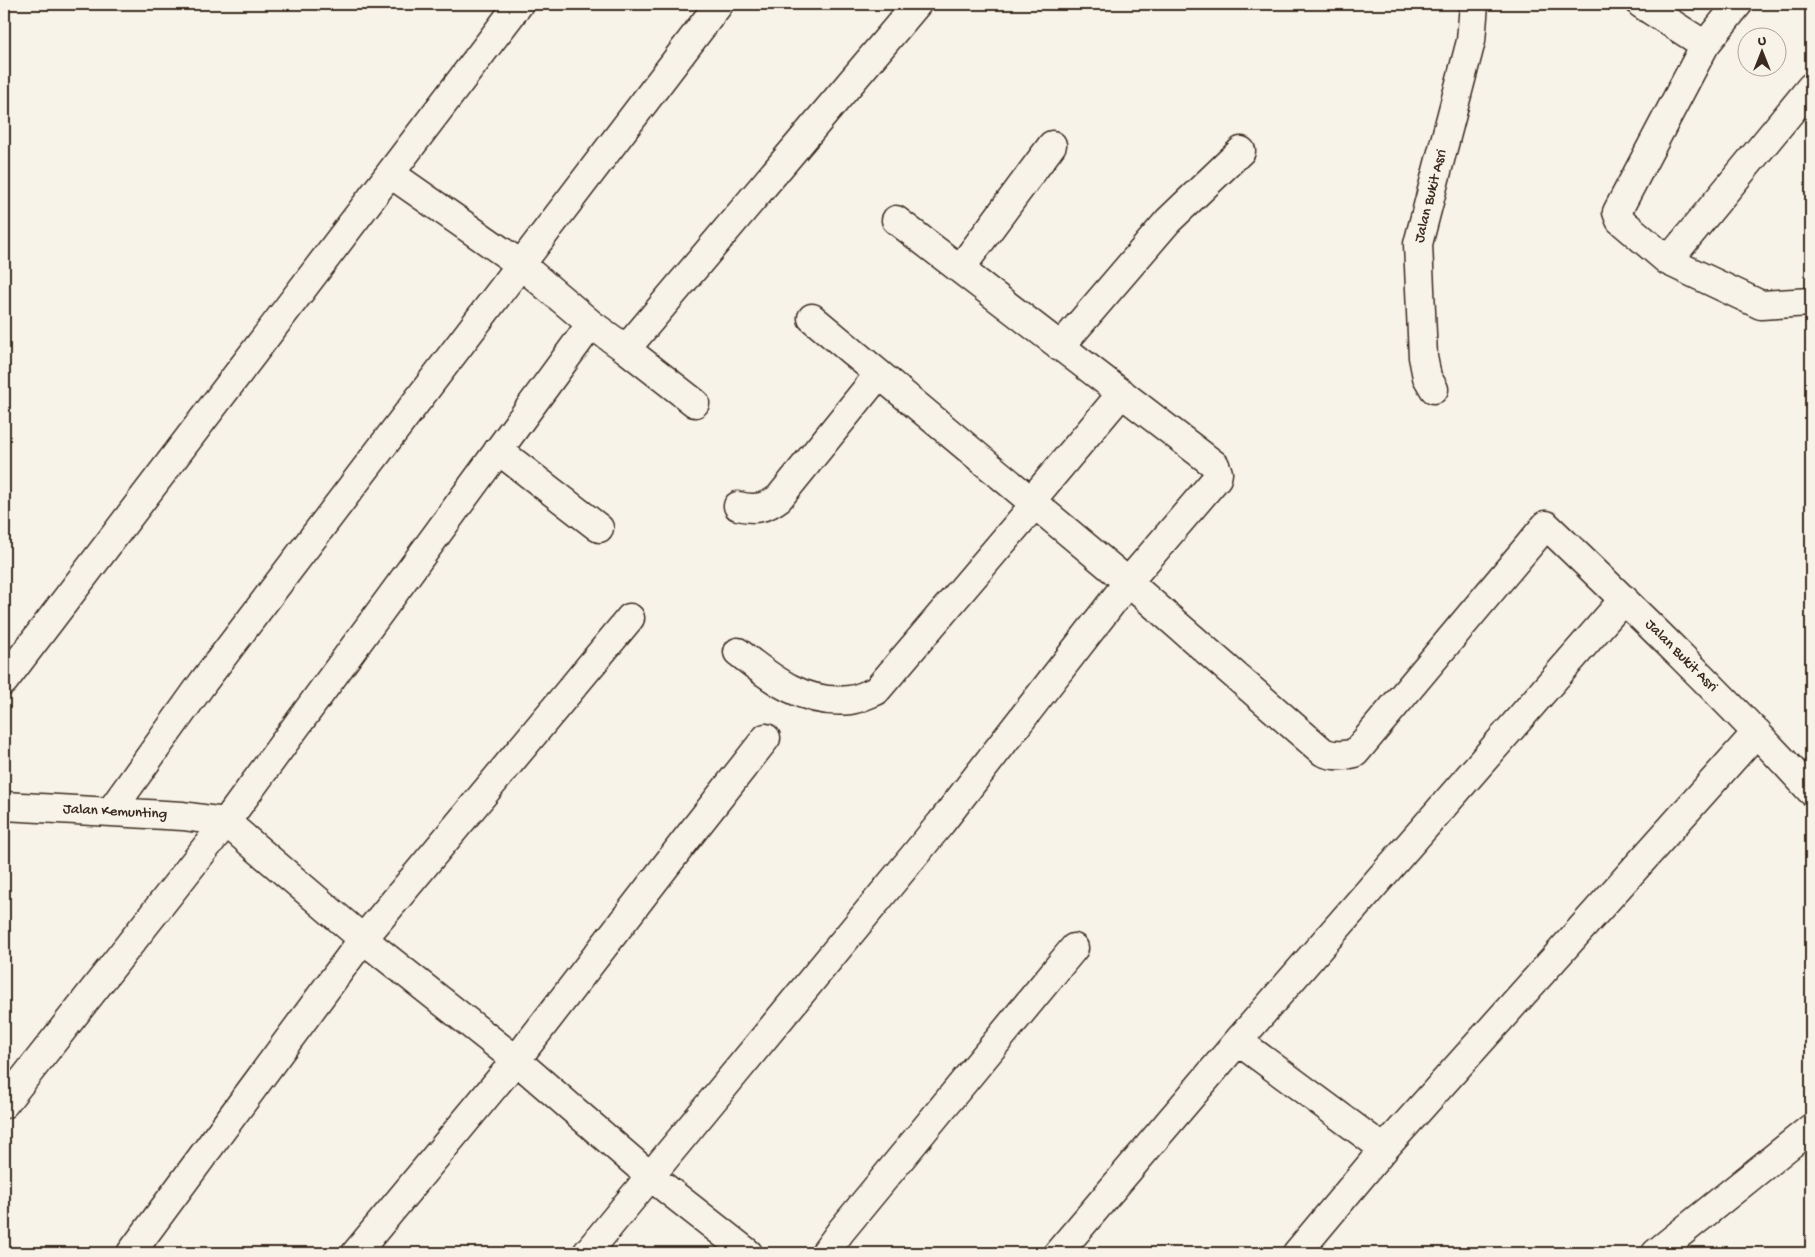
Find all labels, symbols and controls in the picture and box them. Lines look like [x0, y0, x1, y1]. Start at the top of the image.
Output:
north arrow [1738, 28, 1788, 78]
text: U [1758, 33, 1766, 50]
street label: Jalan Bukit Asri [1411, 147, 1451, 245]
street label: Jalan Bukit Asri [1641, 616, 1721, 696]
street label: Jalan Kemunting [62, 800, 168, 824]

